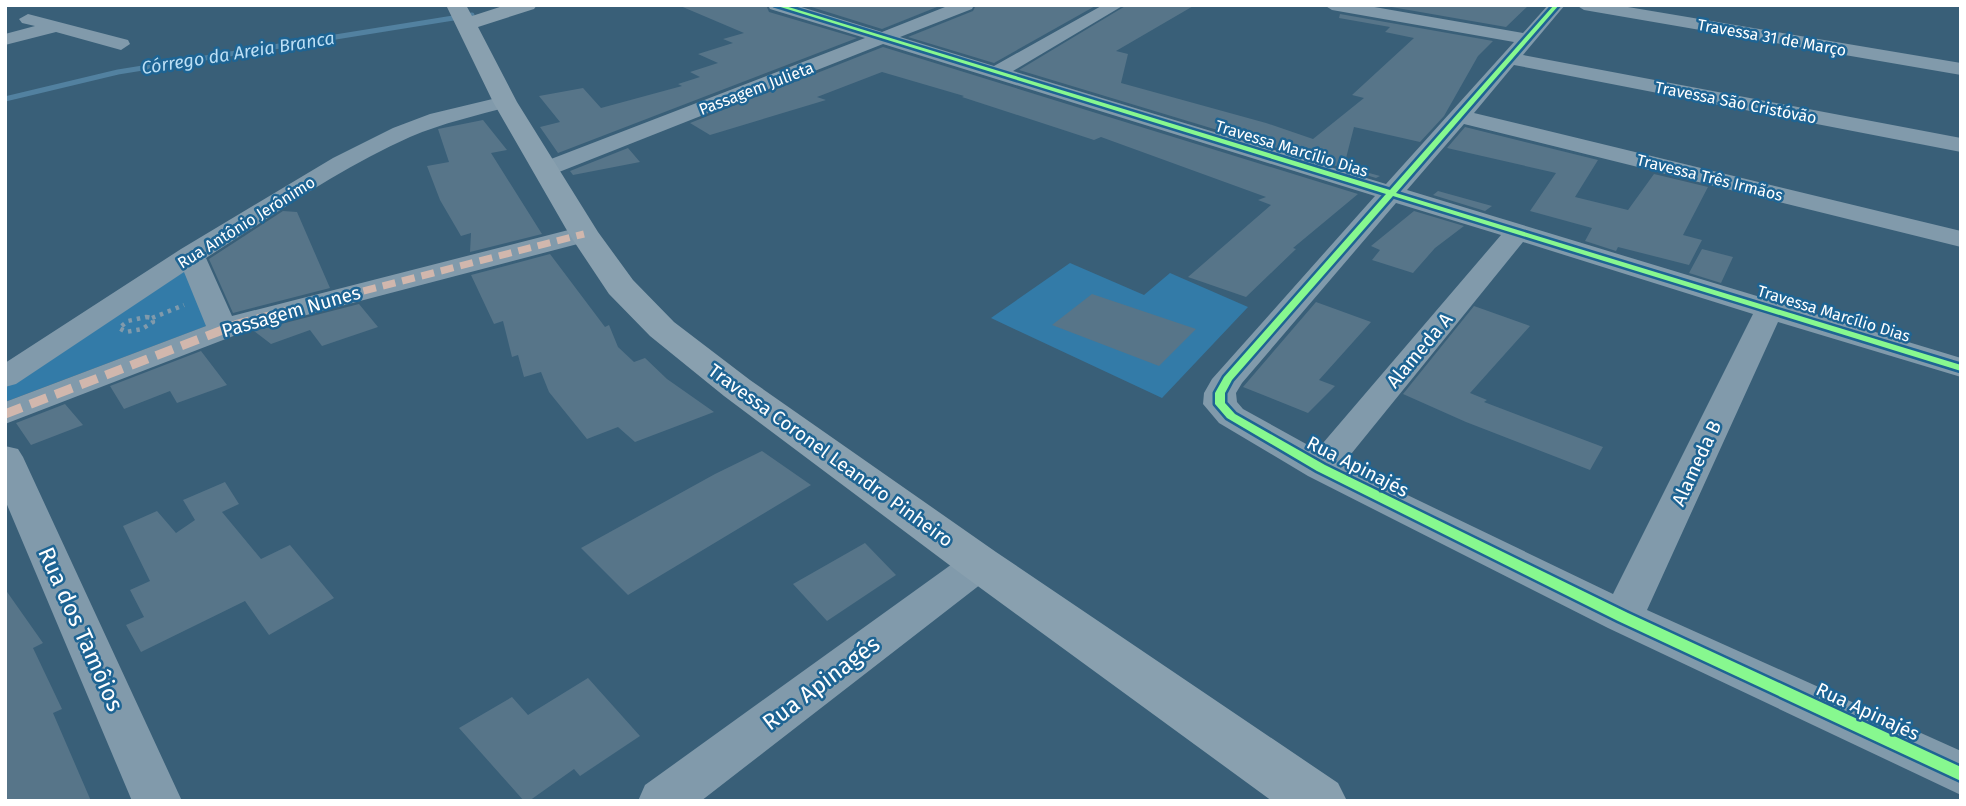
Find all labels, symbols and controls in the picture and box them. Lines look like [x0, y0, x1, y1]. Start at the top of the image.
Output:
street label: Travessa 31 de Março [1696, 15, 1848, 61]
water label: Córrego da Areia Branca [140, 27, 336, 79]
street label: Passagem Julieta [696, 58, 816, 119]
street label: Travessa São Cristóvão [1653, 77, 1818, 127]
street label: Travessa Marcílio Dias [1213, 116, 1371, 181]
street label: Travessa Três Irmãos [1635, 150, 1785, 205]
street label: Rua Antônio Jerônimo [174, 172, 318, 272]
street label: Passagem Nunes [219, 281, 363, 342]
street label: Travessa Marcílio Dias [1755, 281, 1913, 346]
street label: Alameda A [1381, 308, 1457, 393]
street label: Travessa Coronel Leandro Pinheiro [704, 359, 958, 552]
street label: Alameda B [1667, 417, 1726, 510]
street label: Rua Apinajés [1303, 431, 1413, 502]
street label: Rua dos Tamôios [32, 542, 130, 716]
street label: Rua Apinagés [757, 630, 885, 736]
street label: Rua Apinajés [1812, 678, 1923, 745]

